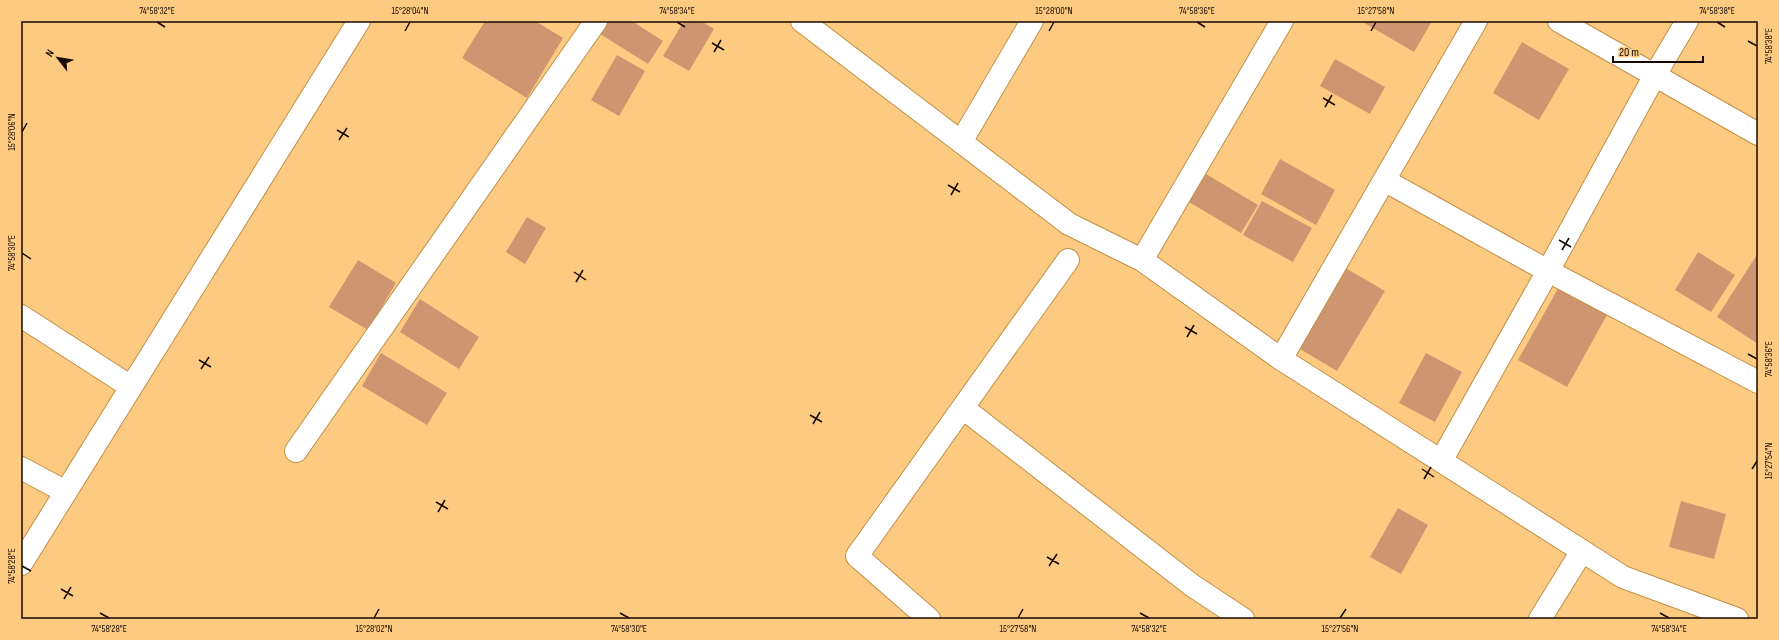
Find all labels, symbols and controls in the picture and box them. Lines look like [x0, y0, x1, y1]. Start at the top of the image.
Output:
text: 74°58'32"E [139, 5, 175, 17]
text: 15°28'04"N [391, 5, 429, 17]
text: 74°58'34"E [659, 5, 695, 17]
text: 15°28'00"N [1035, 5, 1073, 17]
text: 74°58'36"E [1179, 5, 1215, 17]
text: 15°27'58"N [1358, 5, 1394, 17]
text: 74°58'38"E [1699, 5, 1735, 17]
text: 74°58'38"E [1763, 28, 1775, 64]
north arrow [38, 38, 78, 78]
scale bar [1613, 38, 1703, 64]
text: 20 m [1619, 45, 1639, 60]
text: N [43, 47, 57, 59]
text: 15°28'06"N [6, 113, 18, 151]
text: 74°58'30"E [6, 235, 18, 271]
text: 74°58'36"E [1763, 341, 1775, 377]
text: 15°27'54"N [1763, 443, 1775, 479]
text: 74°58'28"E [6, 548, 18, 584]
text: 74°58'28"E [91, 623, 127, 635]
text: 15°28'02"N [355, 623, 393, 635]
text: 74°58'30"E [611, 623, 647, 635]
text: 15°27'58"N [1000, 623, 1036, 635]
text: 74°58'32"E [1131, 623, 1167, 635]
text: 15°27'56"N [1322, 623, 1358, 635]
text: 74°58'34"E [1651, 623, 1687, 635]

